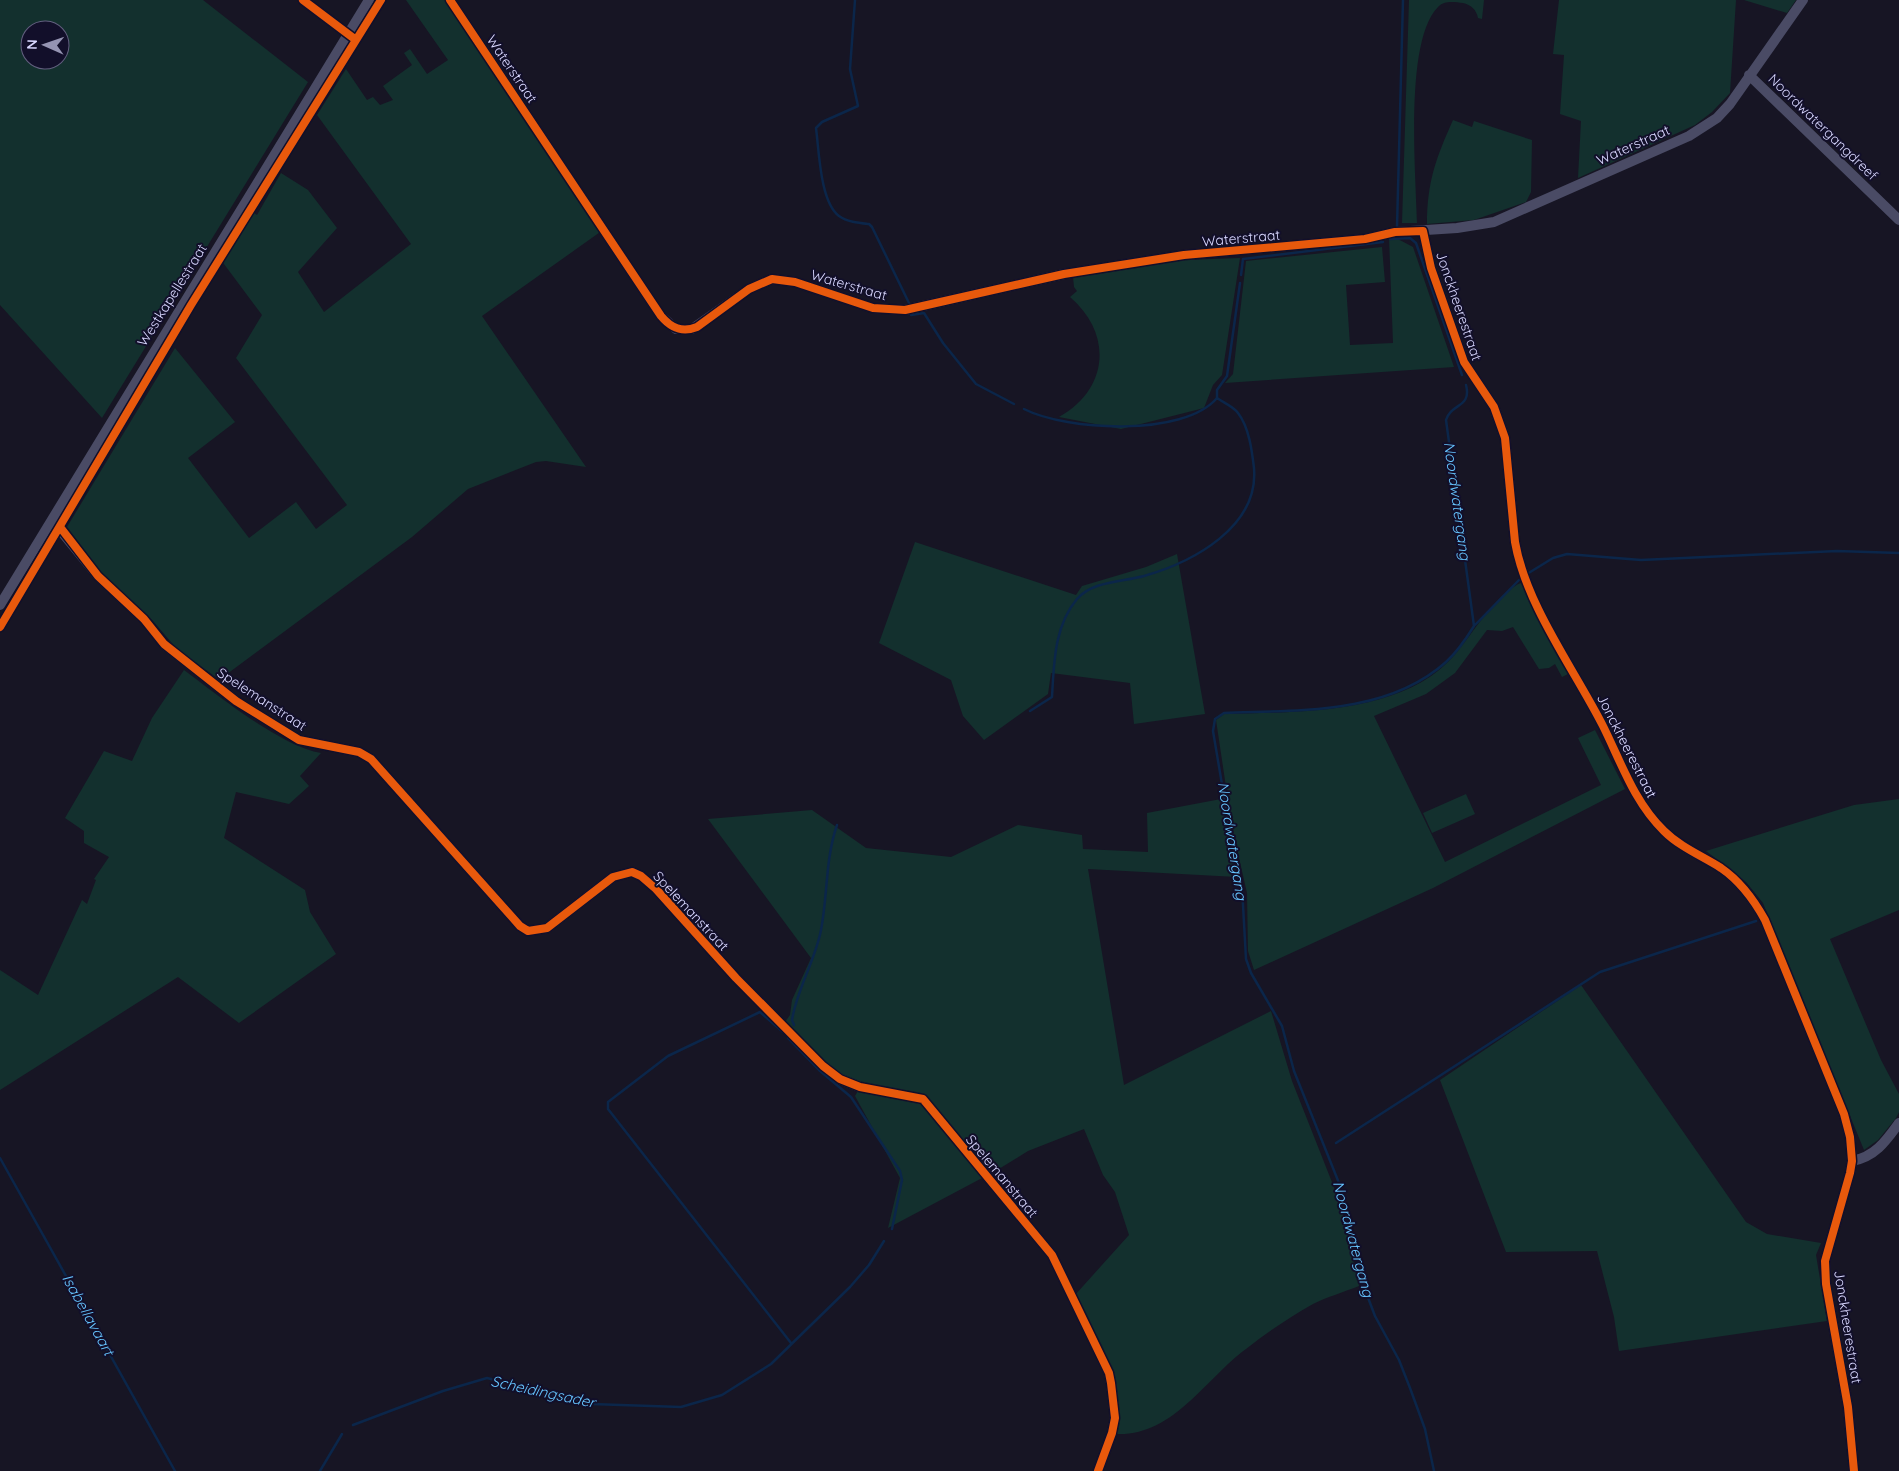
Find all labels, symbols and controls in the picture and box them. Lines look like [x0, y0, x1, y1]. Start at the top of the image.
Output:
north arrow [20, 20, 70, 70]
street label: Waterstraat [483, 32, 541, 107]
text: N [23, 39, 41, 50]
street label: Noordwatergangdreef [1764, 70, 1882, 184]
street label: Waterstraat [1594, 121, 1673, 169]
street label: Waterstraat [1201, 226, 1281, 250]
street label: Westkapellestraat [133, 240, 211, 350]
street label: Jonckheerestraat [1432, 249, 1486, 363]
street label: Waterstraat [809, 266, 889, 305]
water label: Noordwatergang [1440, 440, 1475, 563]
street label: Spelemanstraat [214, 663, 310, 735]
street label: Jonckheerestraat [1593, 691, 1661, 801]
water label: Noordwatergang [1214, 780, 1251, 903]
street label: Spelemanstraat [649, 867, 733, 955]
street label: Spelemanstraat [962, 1131, 1042, 1221]
water label: Noordwatergang [1329, 1179, 1379, 1301]
street label: Jonckheerestraat [1830, 1269, 1866, 1385]
water label: Isabellavaart [58, 1271, 120, 1361]
water label: Scheidingsader [489, 1371, 599, 1412]

